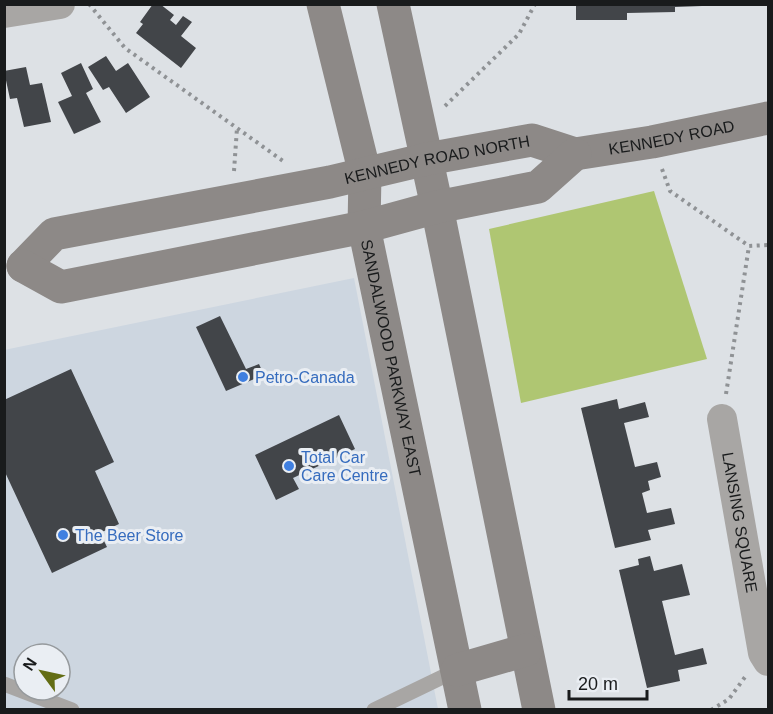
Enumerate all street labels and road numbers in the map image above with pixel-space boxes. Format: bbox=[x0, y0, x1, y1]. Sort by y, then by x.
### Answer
street label: KENNEDY ROAD bbox=[607, 117, 736, 157]
street label: KENNEDY ROAD NORTH bbox=[343, 132, 531, 187]
street label: SANDALWOOD PARKWAY EAST bbox=[358, 238, 425, 478]
street label: LANSING SQUARE bbox=[719, 451, 761, 594]

